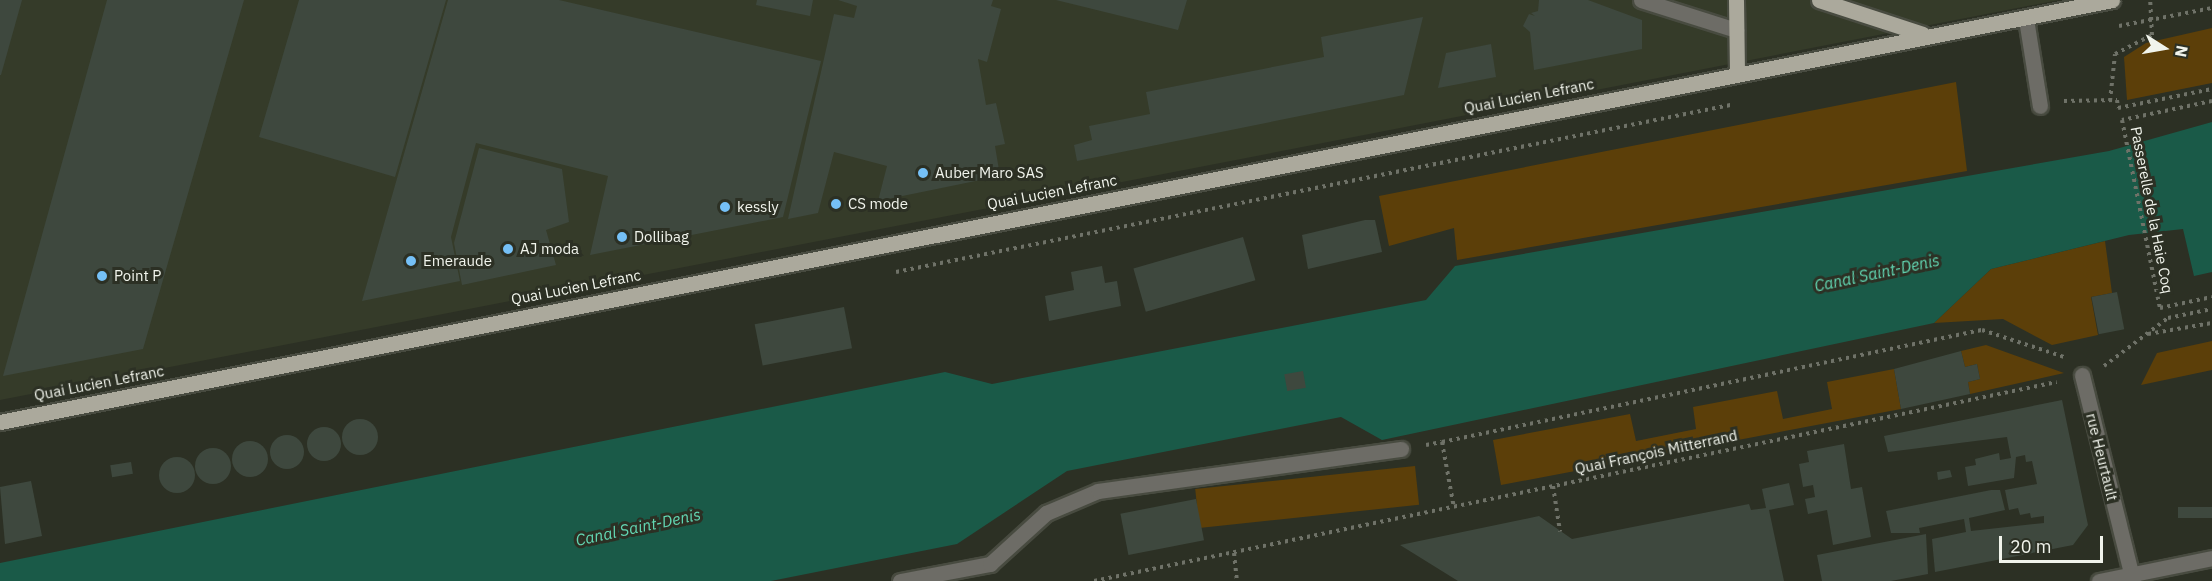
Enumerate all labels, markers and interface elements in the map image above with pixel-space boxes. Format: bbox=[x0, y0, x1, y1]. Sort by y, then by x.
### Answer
north arrow bbox=[2134, 18, 2194, 78]
text: N bbox=[2171, 44, 2193, 59]
street label: Quai Lucien Lefranc bbox=[1463, 75, 1595, 117]
street label: Passerelle de la Haie Coq bbox=[2127, 125, 2177, 295]
place label: Auber Maro SAS bbox=[935, 164, 1044, 182]
marker: Auber Maro SAS bbox=[916, 166, 930, 180]
street label: Quai Lucien Lefranc bbox=[986, 171, 1118, 213]
place label: CS mode bbox=[848, 195, 908, 213]
marker: CS mode bbox=[829, 197, 843, 211]
place label: kessly bbox=[737, 198, 779, 216]
marker: kessly bbox=[718, 200, 732, 214]
place label: Dollibag bbox=[634, 228, 689, 246]
marker: Dollibag bbox=[615, 230, 629, 244]
place label: AJ moda bbox=[520, 240, 579, 258]
marker: AJ moda bbox=[501, 242, 515, 256]
water label: Canal Saint-Denis bbox=[1813, 250, 1941, 296]
place label: Emeraude bbox=[423, 252, 492, 270]
marker: Emeraude bbox=[404, 254, 418, 268]
street label: Quai Lucien Lefranc bbox=[510, 266, 642, 308]
place label: Point P bbox=[114, 267, 161, 285]
marker: Point P bbox=[95, 269, 109, 283]
street label: Quai Lucien Lefranc bbox=[33, 362, 165, 404]
street label: rue Heurtault bbox=[2082, 411, 2122, 503]
street label: Quai François Mitterrand bbox=[1573, 426, 1739, 478]
water label: Canal Saint-Denis bbox=[574, 504, 702, 550]
scale bar bbox=[2002, 524, 2106, 562]
text: 20 m bbox=[2010, 535, 2052, 558]

